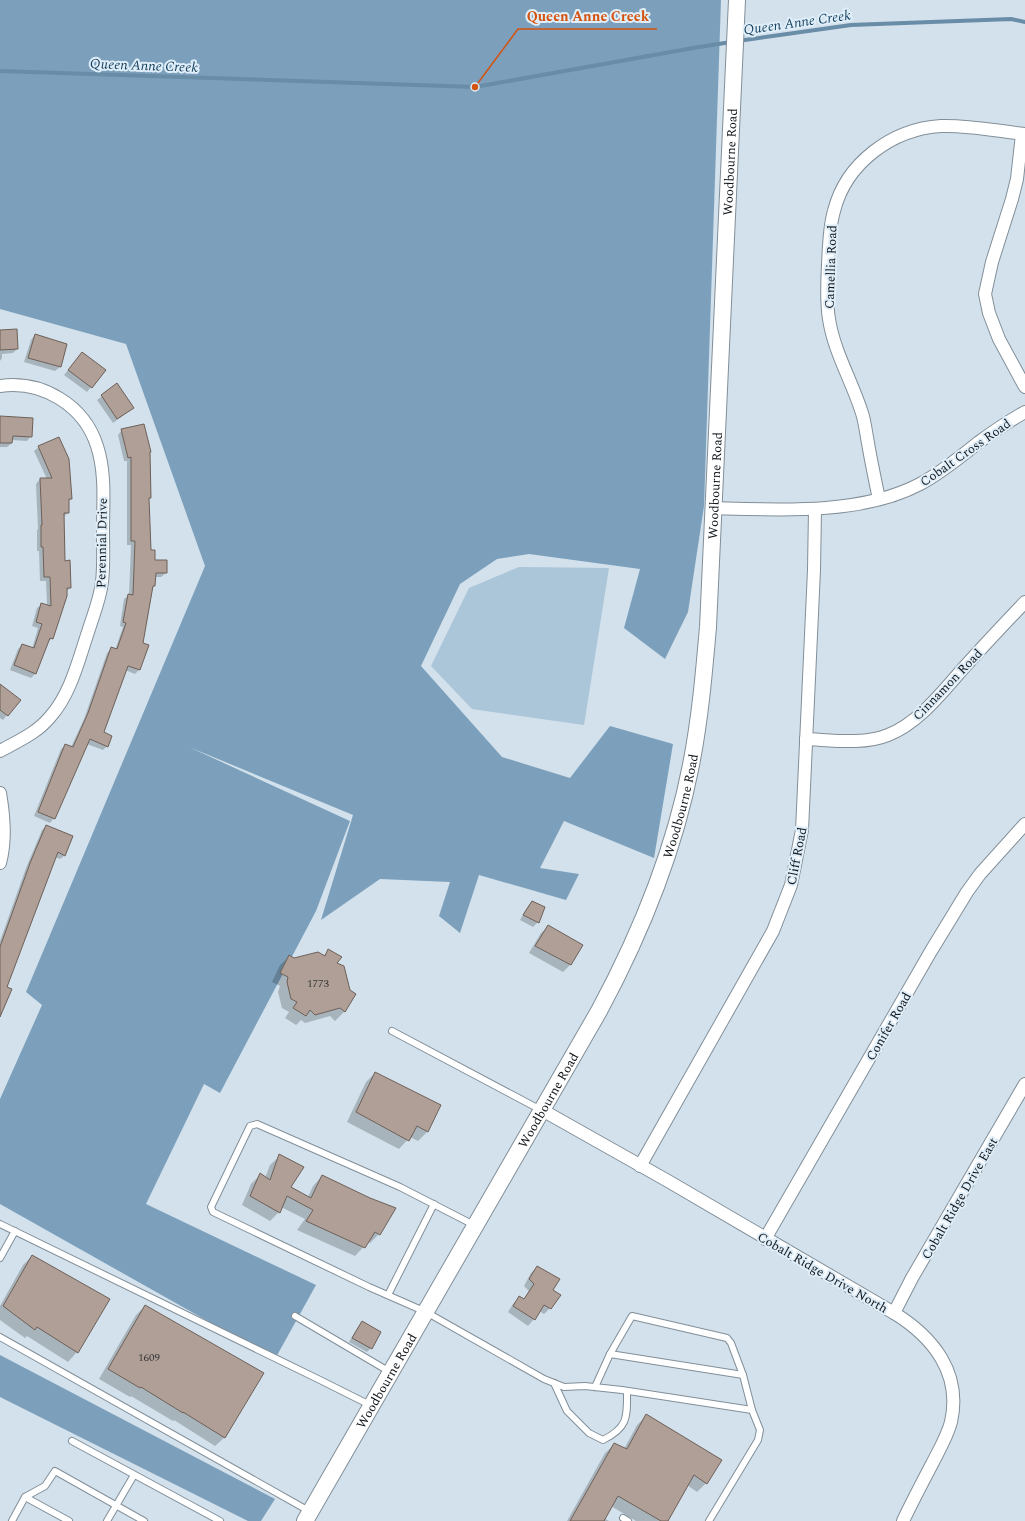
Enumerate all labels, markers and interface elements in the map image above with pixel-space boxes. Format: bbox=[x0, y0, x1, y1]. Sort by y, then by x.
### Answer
callout: Queen Anne Creek bbox=[518, 3, 657, 29]
water label: Queen Anne Creek bbox=[742, 5, 852, 40]
text: Queen Anne Creek bbox=[527, 6, 650, 27]
water label: Queen Anne Creek bbox=[90, 53, 199, 78]
street label: Woodbourne Road bbox=[718, 108, 743, 216]
street label: Camellia Road bbox=[820, 225, 842, 309]
street label: Cobalt Cross Road bbox=[916, 414, 1015, 492]
street label: Woodbourne Road bbox=[703, 432, 728, 540]
street label: Perennial Drive bbox=[91, 498, 113, 588]
street label: Cinnamon Road bbox=[908, 644, 987, 725]
street label: Woodbourne Road bbox=[658, 752, 704, 861]
street label: Cliff Road bbox=[782, 825, 812, 887]
house number: 1773 bbox=[307, 975, 329, 992]
street label: Conifer Road bbox=[861, 988, 917, 1065]
street label: Woodbourne Road bbox=[513, 1049, 584, 1152]
street label: Cobalt Ridge Drive East bbox=[917, 1133, 1003, 1263]
street label: Cobalt Ridge Drive North bbox=[753, 1227, 892, 1319]
street label: Woodbourne Road bbox=[351, 1330, 422, 1433]
house number: 1609 bbox=[138, 1349, 160, 1366]

